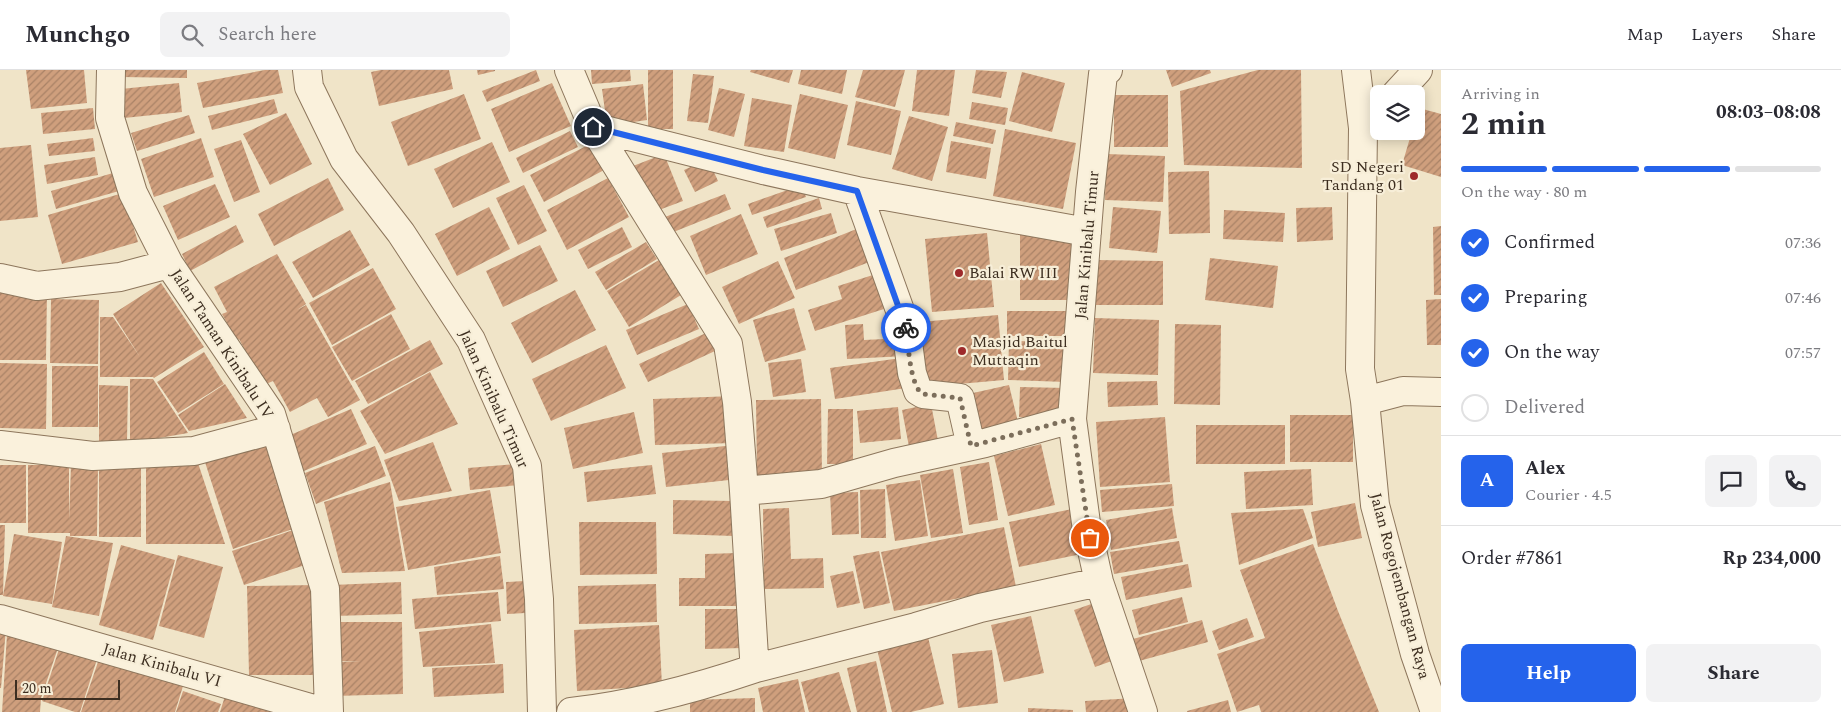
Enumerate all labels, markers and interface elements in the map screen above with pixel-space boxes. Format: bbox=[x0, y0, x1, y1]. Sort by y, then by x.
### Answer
search box bbox=[160, 12, 510, 57]
text: Munchgo bbox=[25, 17, 130, 53]
text: Search here bbox=[218, 20, 317, 49]
icon: search bbox=[178, 21, 206, 49]
text: Map bbox=[1627, 21, 1663, 48]
text: Layers bbox=[1691, 21, 1743, 48]
text: Share bbox=[1771, 21, 1816, 48]
text: Arriving in bbox=[1461, 82, 1540, 106]
map controls bbox=[1370, 85, 1425, 140]
button: layers bbox=[1370, 85, 1425, 140]
text: 08:03–08:08 bbox=[1716, 98, 1821, 127]
text: 2 min bbox=[1461, 100, 1546, 149]
pin bbox=[572, 106, 614, 148]
icon: home bbox=[579, 113, 607, 141]
place label: SD Negeri Tandang 01 bbox=[1322, 155, 1404, 197]
street label: Jalan Kinibalu Timur bbox=[1069, 170, 1105, 320]
marker: SD Negeri Tandang 01 bbox=[1408, 170, 1420, 182]
text: On the way · 80 m bbox=[1461, 180, 1587, 204]
text: Confirmed bbox=[1504, 228, 1595, 257]
icon: check bbox=[1461, 229, 1489, 257]
text: 07:36 bbox=[1785, 231, 1821, 255]
place label: Balai RW III bbox=[969, 261, 1058, 285]
street label: Jalan Taman Kinibalu IV bbox=[164, 264, 280, 424]
marker: Balai RW III bbox=[953, 267, 965, 279]
text: Preparing bbox=[1504, 283, 1588, 312]
icon: check bbox=[1461, 284, 1489, 312]
text: 07:46 bbox=[1785, 286, 1821, 310]
courier bbox=[881, 303, 931, 353]
icon: bike bbox=[892, 314, 920, 342]
street label: Jalan Kinibalu Timur bbox=[453, 326, 535, 472]
place label: Masjid Baitul Muttaqin bbox=[972, 330, 1068, 372]
text: On the way bbox=[1504, 338, 1600, 367]
icon: check bbox=[1461, 339, 1489, 367]
text: 07:57 bbox=[1785, 341, 1821, 365]
marker: Masjid Baitul Muttaqin bbox=[956, 345, 968, 357]
text: Delivered bbox=[1504, 393, 1585, 422]
text: Alex bbox=[1525, 454, 1566, 483]
button: chat bbox=[1705, 455, 1757, 507]
button: phone bbox=[1769, 455, 1821, 507]
text: A bbox=[1480, 466, 1494, 495]
text: Courier · 4.5 bbox=[1525, 483, 1612, 507]
street label: Jalan Rogojembangan Raya bbox=[1364, 490, 1436, 682]
pin bbox=[1069, 517, 1111, 559]
icon: bag bbox=[1076, 524, 1104, 552]
text: Order #7861 bbox=[1461, 544, 1564, 573]
text: Rp 234,000 bbox=[1722, 544, 1821, 573]
street label: Jalan Kinibalu VI bbox=[100, 637, 224, 693]
button: Help bbox=[1461, 644, 1636, 702]
button: Share bbox=[1646, 644, 1821, 702]
scale bar bbox=[15, 677, 120, 700]
text: 20 m bbox=[22, 678, 52, 699]

